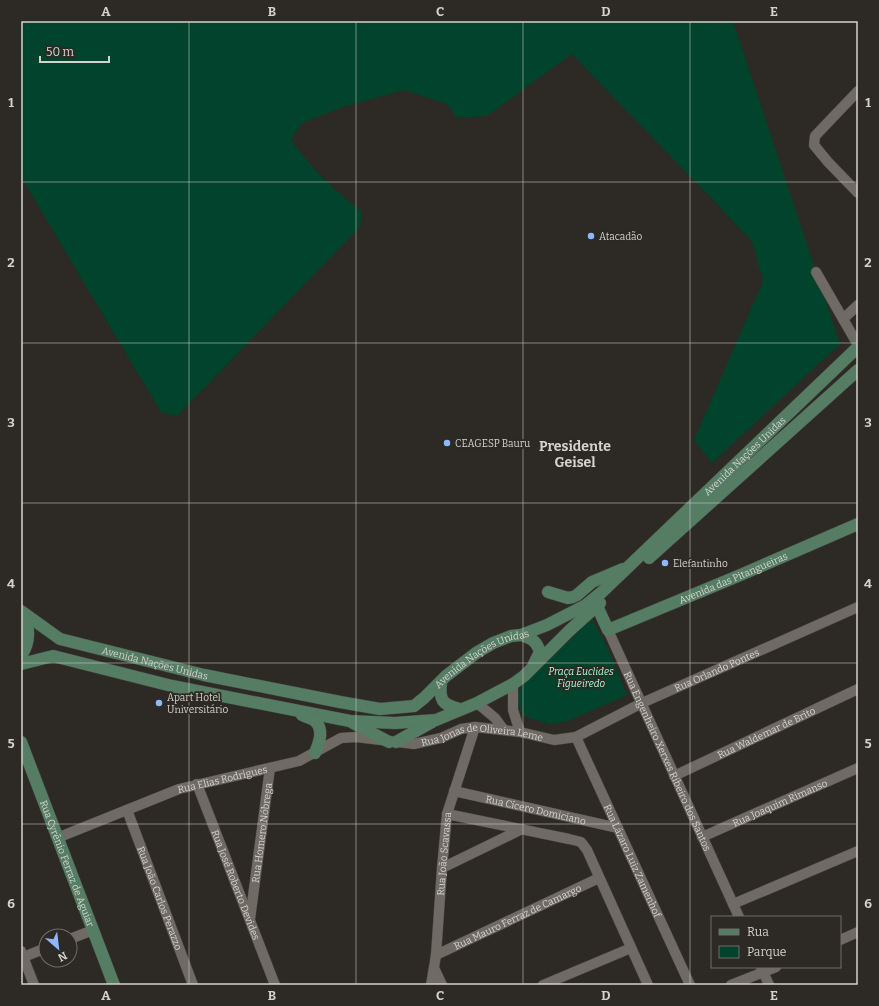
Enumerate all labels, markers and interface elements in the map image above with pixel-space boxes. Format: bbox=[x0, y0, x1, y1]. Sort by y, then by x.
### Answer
text: A bbox=[101, 4, 111, 19]
text: B bbox=[268, 4, 276, 19]
text: C bbox=[436, 4, 444, 19]
text: D bbox=[601, 4, 611, 19]
text: E bbox=[770, 4, 778, 19]
scale bar bbox=[40, 38, 109, 64]
text: 50 m bbox=[46, 45, 75, 59]
text: 1 bbox=[8, 95, 14, 110]
text: 1 bbox=[865, 95, 871, 110]
marker: Atacadão bbox=[586, 231, 596, 241]
place label: Atacadão bbox=[599, 231, 642, 243]
text: 2 bbox=[7, 255, 15, 270]
text: 2 bbox=[864, 255, 872, 270]
street label: Avenida Nações Unidas bbox=[702, 414, 789, 498]
text: 3 bbox=[7, 415, 15, 430]
text: 3 bbox=[864, 415, 872, 430]
marker: CEAGESP Bauru bbox=[442, 438, 452, 448]
place label: CEAGESP Bauru bbox=[455, 438, 530, 450]
district label: Presidente Geisel bbox=[539, 438, 611, 471]
street label: Avenida das Pitangueiras bbox=[677, 550, 790, 607]
marker: Elefantinho bbox=[660, 558, 670, 568]
place label: Elefantinho bbox=[673, 558, 728, 570]
text: 4 bbox=[7, 576, 15, 591]
text: 4 bbox=[864, 576, 872, 591]
street label: Avenida Nações Unidas bbox=[432, 627, 531, 691]
street label: Avenida Nações Unidas bbox=[101, 645, 209, 683]
street label: Rua Orlando Pontes bbox=[673, 647, 761, 695]
park label: Praça Euclides Figueiredo bbox=[548, 666, 614, 690]
street label: Rua Engenheiro Xerxes Ribeiro dos Santos bbox=[621, 670, 713, 853]
place label: Apart Hotel Universitário bbox=[167, 692, 228, 716]
marker: Apart Hotel Universitário bbox=[154, 698, 164, 708]
street label: Rua Waldemar de Brito bbox=[716, 705, 818, 762]
street label: Rua Jonas de Oliveira Leme bbox=[420, 722, 544, 749]
text: 5 bbox=[7, 736, 15, 751]
text: 5 bbox=[864, 736, 872, 751]
street label: Rua Elias Rodrigues bbox=[177, 764, 269, 796]
street label: Rua Joaquim Rimanso bbox=[731, 777, 830, 830]
street label: Rua Homero Nóbrega bbox=[250, 782, 275, 884]
street label: Rua Cícero Domiciano bbox=[484, 793, 587, 828]
street label: Rua Cyrênio Ferraz de Aguiar bbox=[37, 799, 96, 929]
street label: Rua Lázaro Luiz Zamenhof bbox=[601, 803, 664, 921]
street label: Rua João Scavassa bbox=[435, 811, 454, 896]
street label: Rua José Roberto Devides bbox=[208, 828, 262, 942]
street label: Rua João Carlos Perazzo bbox=[134, 845, 184, 952]
street label: Rua Mauro Ferraz de Camargo bbox=[452, 882, 584, 953]
text: 6 bbox=[7, 896, 15, 911]
text: 6 bbox=[864, 896, 872, 911]
legend bbox=[711, 916, 841, 968]
text: Rua bbox=[747, 925, 769, 939]
north arrow bbox=[38, 928, 78, 968]
text: Parque bbox=[747, 945, 786, 959]
text: N bbox=[55, 949, 69, 964]
text: A bbox=[101, 988, 111, 1003]
text: B bbox=[268, 988, 276, 1003]
text: C bbox=[436, 988, 444, 1003]
text: D bbox=[601, 988, 611, 1003]
text: E bbox=[770, 988, 778, 1003]

